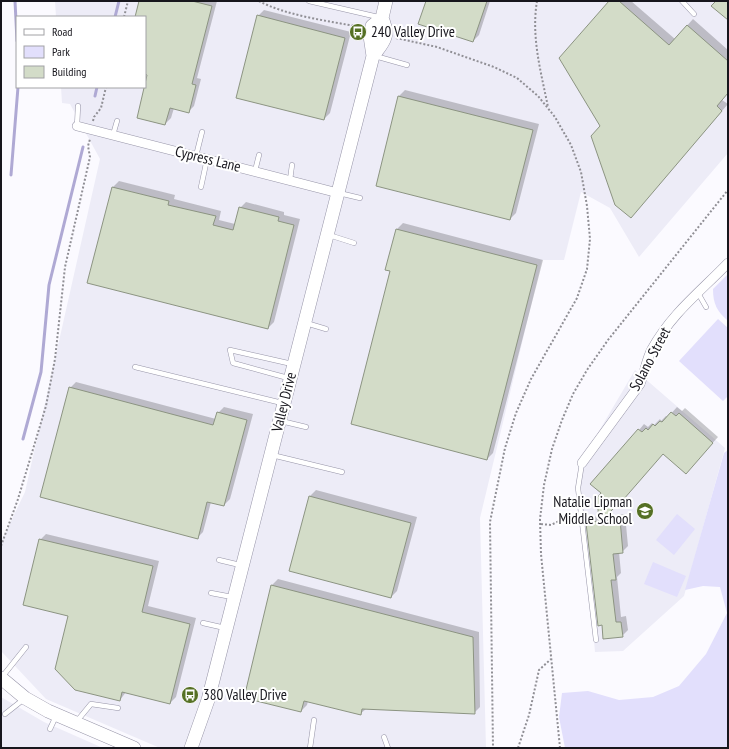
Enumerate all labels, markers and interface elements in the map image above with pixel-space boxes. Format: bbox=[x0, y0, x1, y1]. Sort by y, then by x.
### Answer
legend bbox=[16, 16, 146, 88]
bus stop icon: 240 Valley Drive bbox=[348, 22, 368, 42]
place label: 240 Valley Drive bbox=[371, 22, 455, 41]
text: Road bbox=[52, 24, 72, 39]
text: Park bbox=[52, 44, 70, 59]
text: Building bbox=[52, 64, 87, 79]
street label: Cypress Lane bbox=[173, 141, 243, 176]
street label: Solano Street bbox=[625, 324, 674, 394]
street label: Valley Drive bbox=[267, 370, 300, 435]
place label: Natalie Lipman Middle School bbox=[553, 492, 632, 528]
school or university icon: Natalie Lipman Middle School bbox=[635, 501, 655, 521]
bus stop icon: 380 Valley Drive bbox=[180, 685, 200, 705]
place label: 380 Valley Drive bbox=[203, 685, 287, 704]

